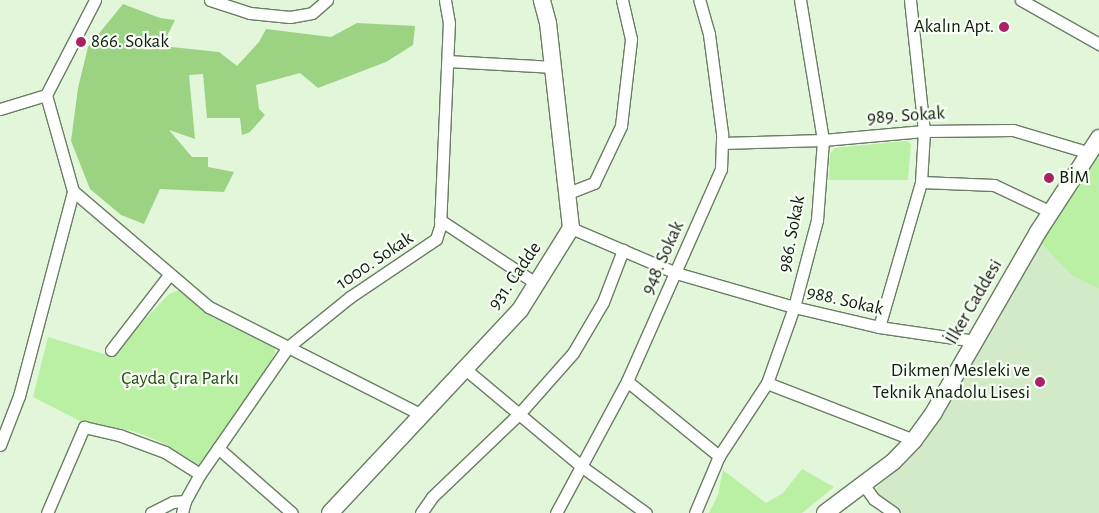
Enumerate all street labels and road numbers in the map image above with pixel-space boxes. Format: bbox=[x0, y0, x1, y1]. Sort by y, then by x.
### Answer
street label: 989. Sokak bbox=[866, 102, 946, 130]
street label: 986. Sokak bbox=[773, 194, 811, 274]
street label: 948. Sokak bbox=[637, 218, 689, 298]
street label: 1000. Sokak bbox=[332, 227, 418, 295]
street label: 931. Cadde bbox=[483, 238, 547, 314]
street label: İlker Caddesi bbox=[940, 255, 1008, 349]
street label: 988. Sokak bbox=[804, 281, 886, 321]

